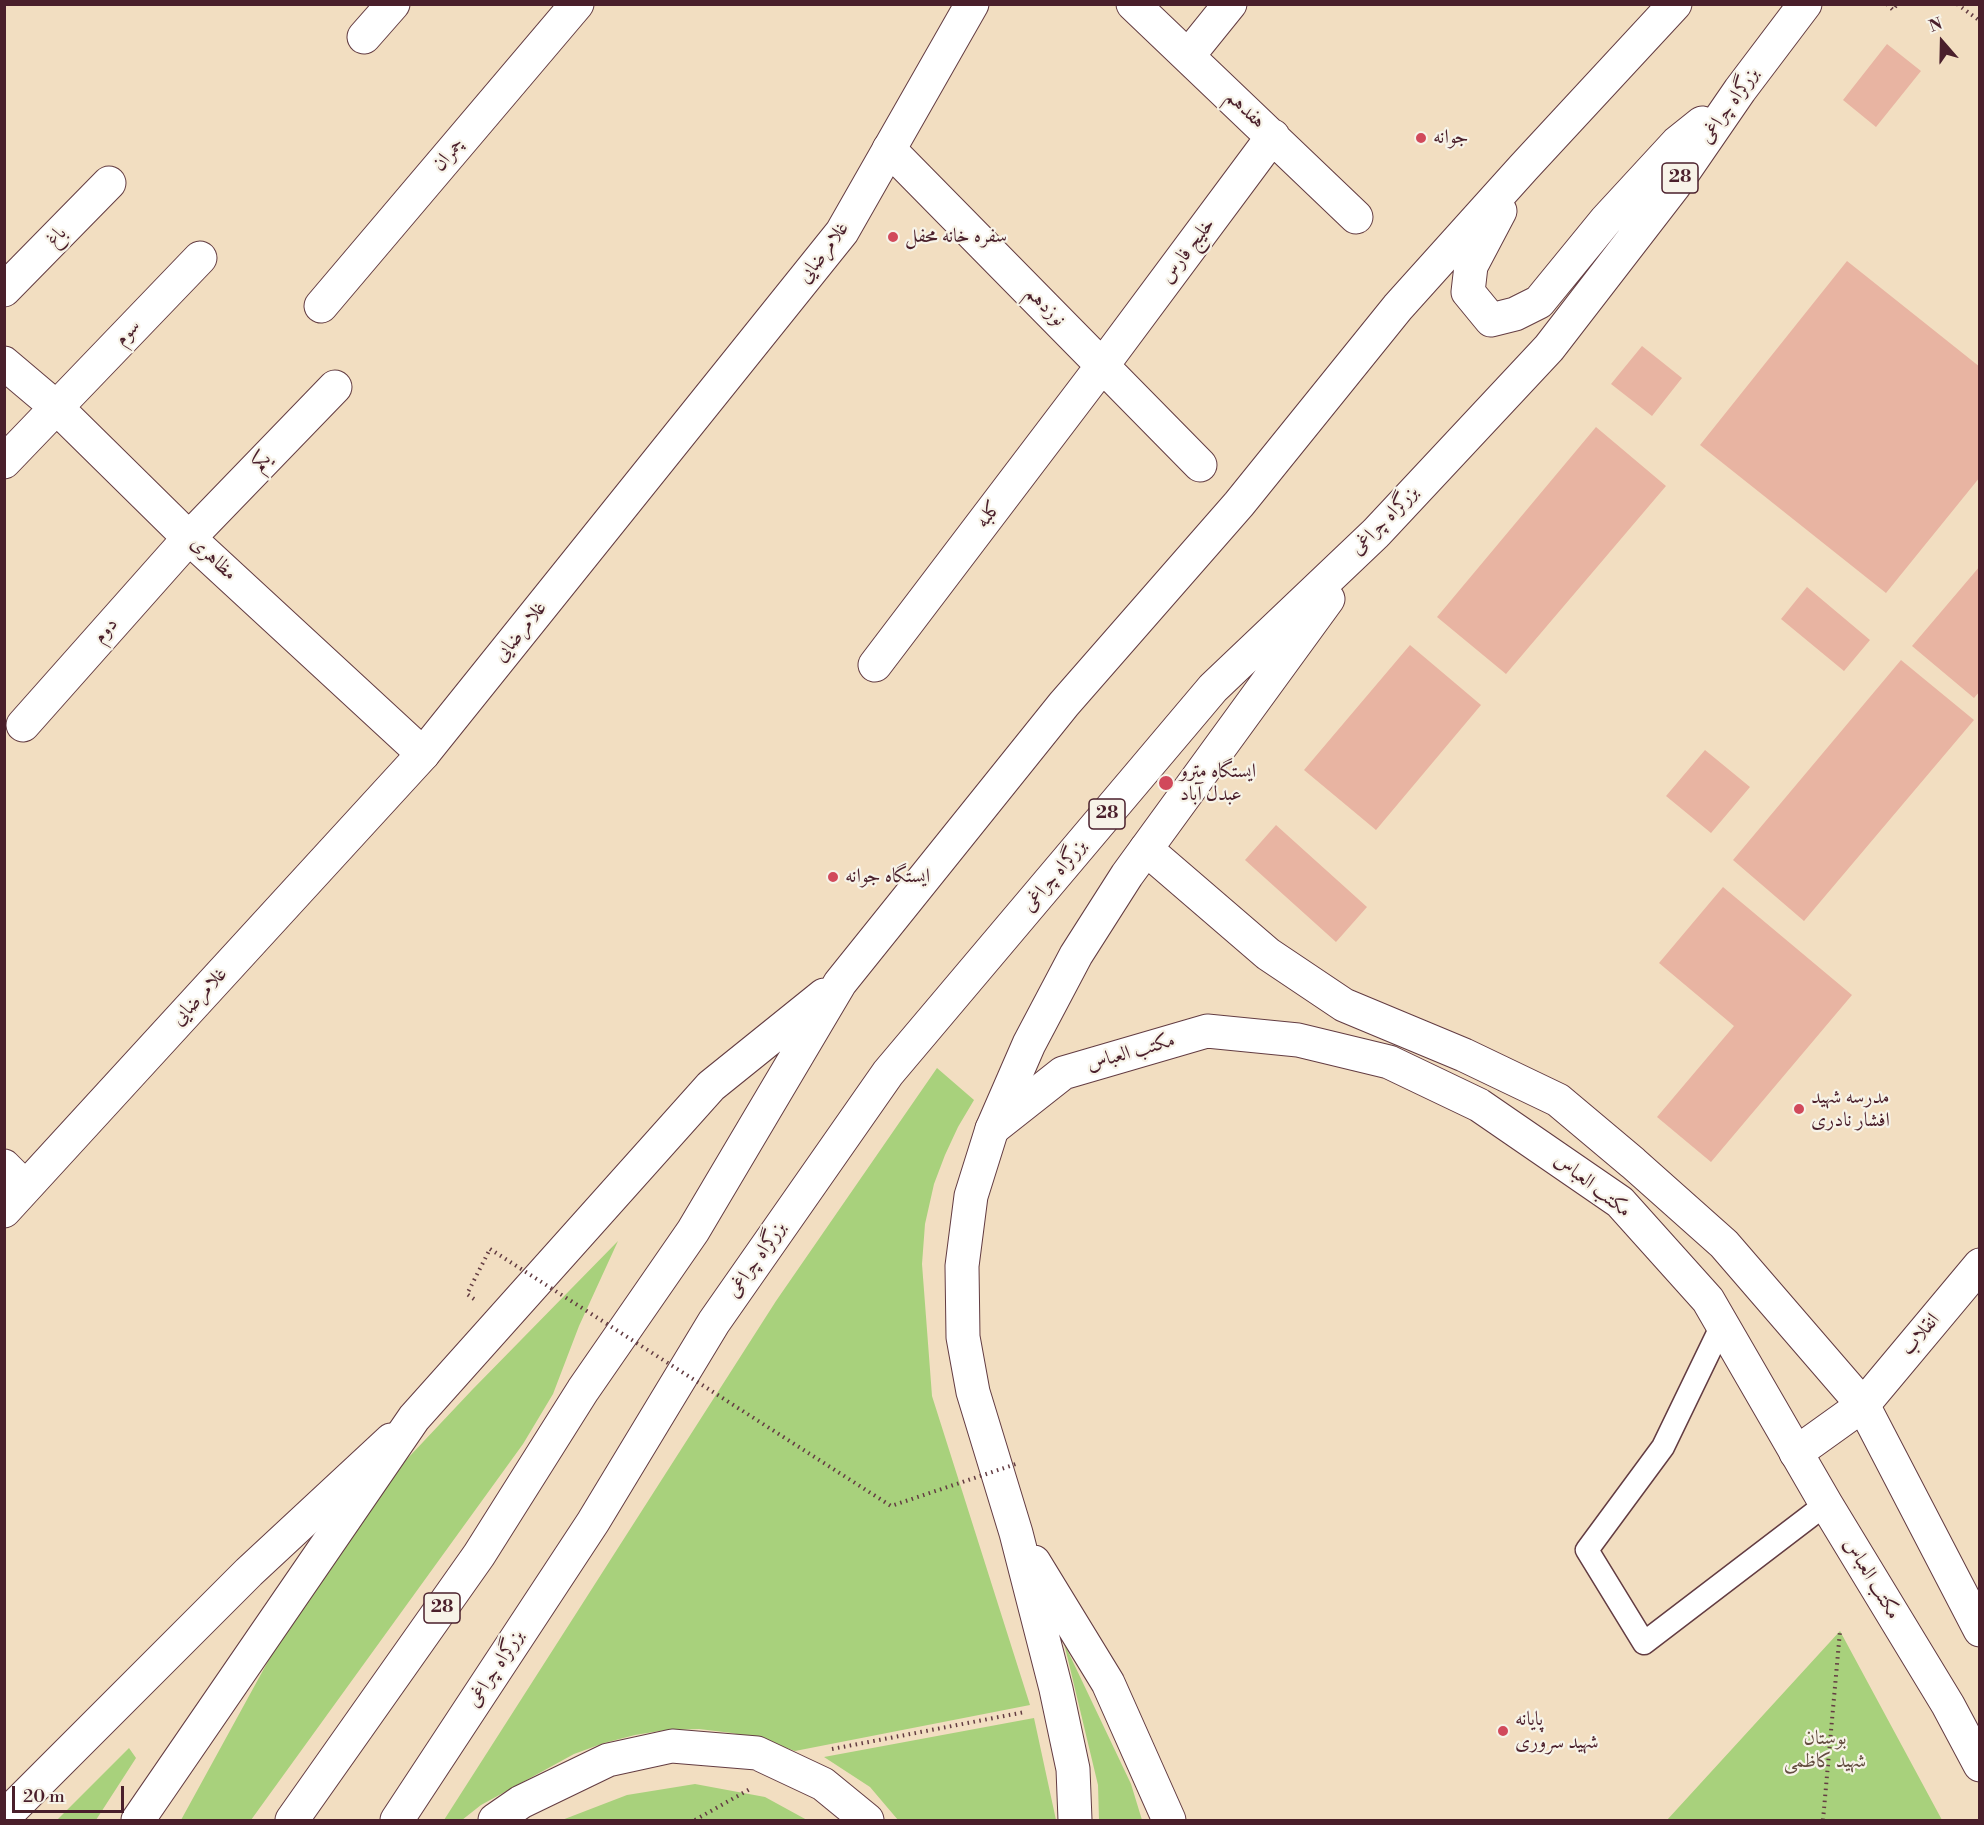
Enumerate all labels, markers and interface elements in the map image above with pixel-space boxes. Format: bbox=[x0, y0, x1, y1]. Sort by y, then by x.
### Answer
north arrow bbox=[1912, 12, 1972, 72]
text: N bbox=[1926, 14, 1945, 37]
street label: بزرگراه چراغی bbox=[1695, 63, 1765, 149]
street label: هفدهم bbox=[1220, 86, 1270, 134]
place label: جوانه bbox=[1433, 126, 1469, 150]
marker: جوانه bbox=[1414, 131, 1428, 145]
street label: چمران bbox=[428, 133, 470, 177]
road number: 28 bbox=[1662, 163, 1698, 193]
street label: خلیج فارس bbox=[1156, 213, 1220, 289]
street label: غلامرضایی bbox=[793, 217, 855, 289]
street label: باغ bbox=[42, 222, 72, 252]
place label: سفره خانه محفل bbox=[905, 225, 1007, 249]
marker: سفره خانه محفل bbox=[886, 230, 900, 244]
street label: نوزدهم bbox=[1020, 282, 1070, 332]
street label: سوم bbox=[110, 315, 146, 351]
street label: یکم bbox=[247, 447, 277, 477]
street label: بزرگراه چراغی bbox=[1346, 481, 1424, 561]
street label: کلبه bbox=[971, 497, 1007, 533]
street label: مظاهری bbox=[185, 532, 241, 586]
street label: غلامرضایی bbox=[489, 597, 553, 667]
street label: دوم bbox=[88, 613, 124, 649]
place label: ایستگاه مترو عبدل آباد bbox=[1180, 760, 1256, 807]
marker: ایستگاه مترو عبدل آباد bbox=[1157, 774, 1175, 792]
road number: 28 bbox=[1089, 799, 1125, 829]
street label: بزرگراه چراغی bbox=[1018, 835, 1092, 917]
place label: ایستگاه جوانه bbox=[845, 865, 930, 889]
marker: ایستگاه جوانه bbox=[826, 870, 840, 884]
street label: غلامرضایی bbox=[167, 963, 233, 1031]
street label: مکتب العباس bbox=[1084, 1029, 1178, 1077]
place label: مدرسه شهید افشار نادری bbox=[1811, 1086, 1890, 1133]
marker: مدرسه شهید افشار نادری bbox=[1792, 1102, 1806, 1116]
street label: مکتب العباس bbox=[1549, 1149, 1635, 1223]
street label: بزرگراه چراغی bbox=[722, 1217, 792, 1303]
street label: انقلاب bbox=[1896, 1309, 1946, 1361]
street label: مکتب العباس bbox=[1837, 1534, 1905, 1624]
road number: 28 bbox=[424, 1593, 460, 1623]
street label: بزرگراه چراغی bbox=[462, 1626, 530, 1712]
place label: پایانه شهید سروری bbox=[1515, 1708, 1599, 1755]
marker: پایانه شهید سروری bbox=[1496, 1724, 1510, 1738]
park label: بوستان شهید کاظمی bbox=[1784, 1727, 1866, 1774]
scale bar bbox=[15, 1774, 128, 1812]
text: 20 m bbox=[23, 1785, 65, 1808]

